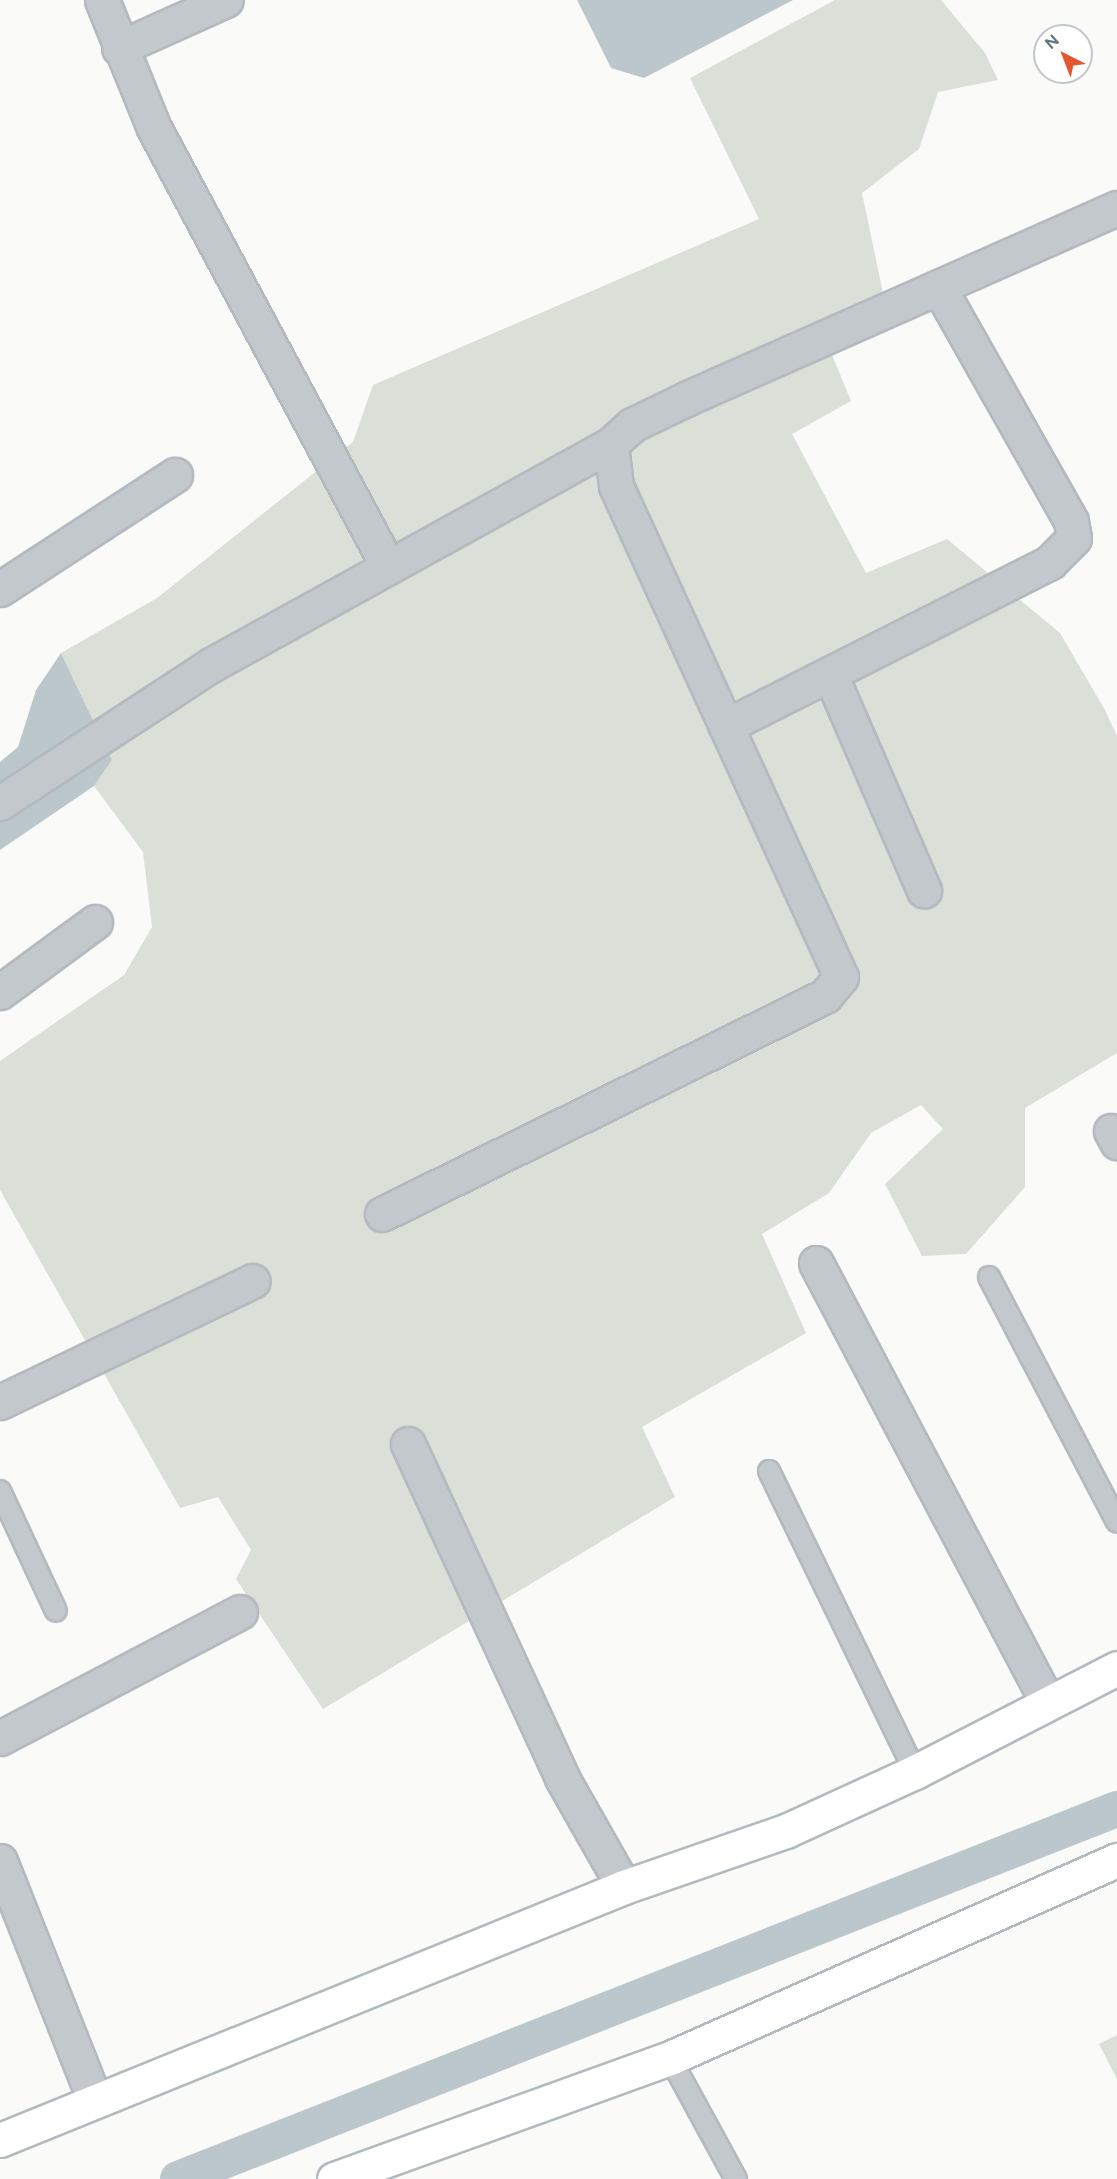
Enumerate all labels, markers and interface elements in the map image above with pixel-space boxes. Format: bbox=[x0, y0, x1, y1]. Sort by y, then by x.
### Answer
north arrow bbox=[1033, 24, 1093, 84]
text: N bbox=[1041, 31, 1063, 53]

